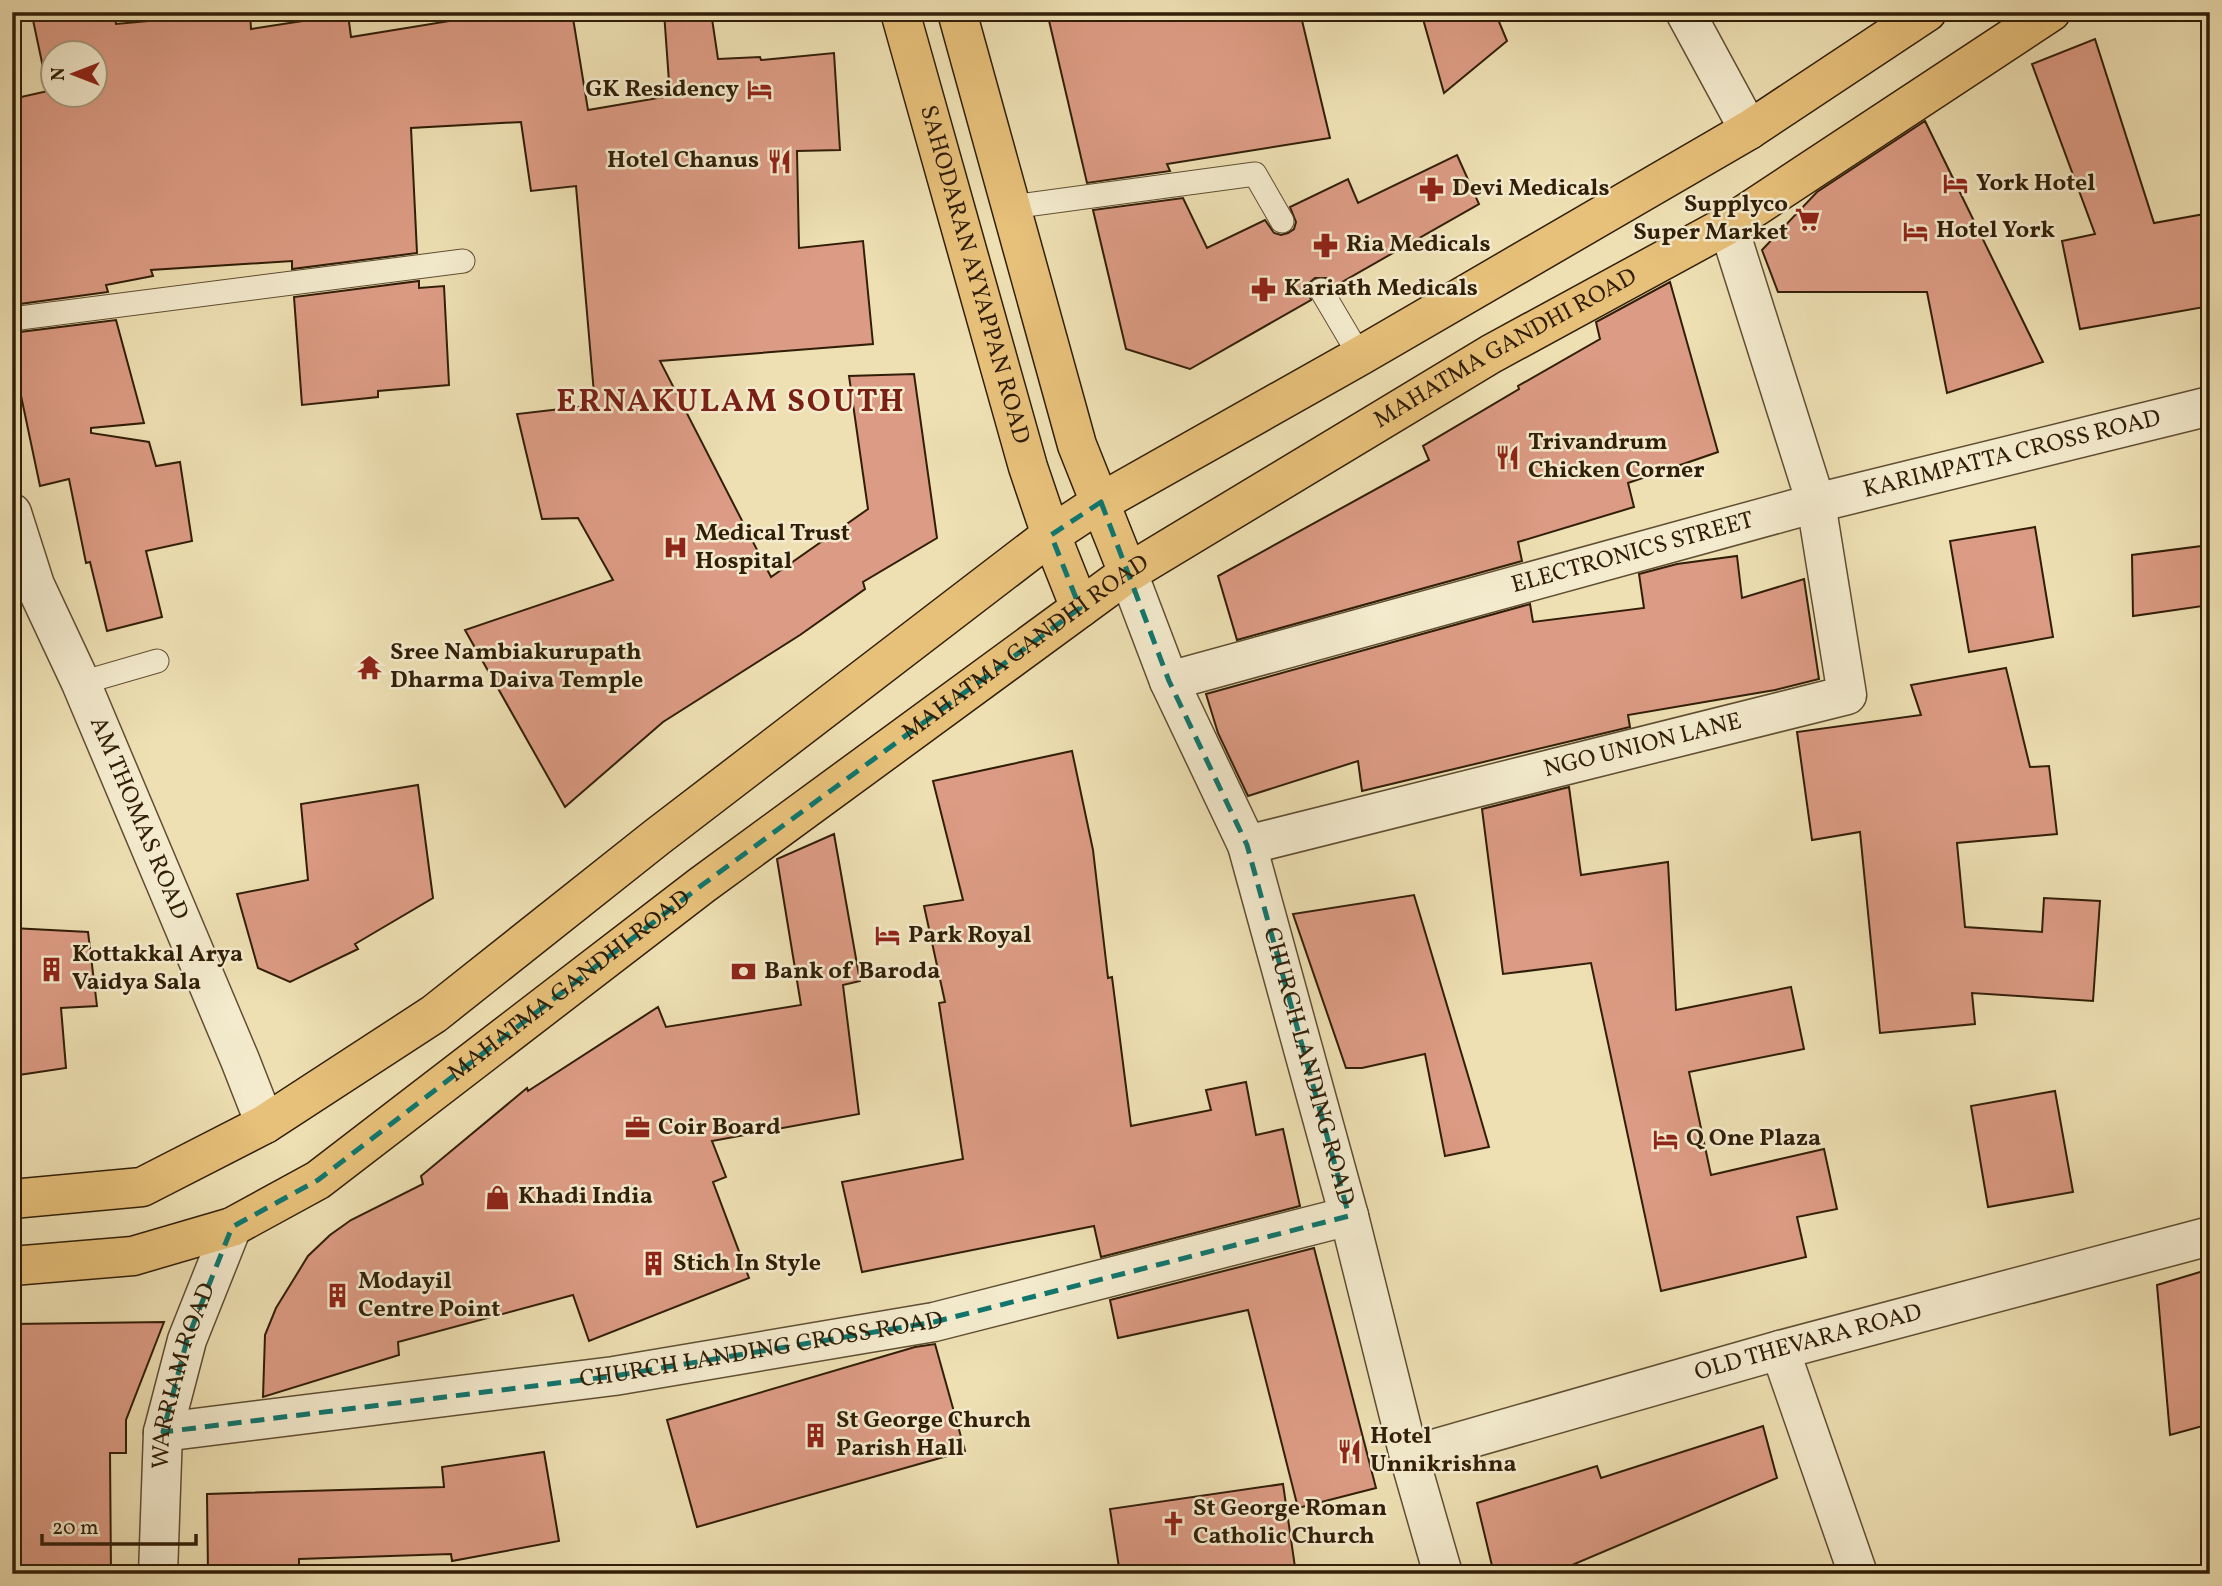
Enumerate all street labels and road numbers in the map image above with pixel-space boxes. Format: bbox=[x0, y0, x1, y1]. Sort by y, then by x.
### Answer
street label: SAHODARAN AYYAPPAN ROAD bbox=[910, 102, 1038, 448]
street label: MAHATMA GANDHI ROAD bbox=[1368, 261, 1643, 438]
street label: KARIMPATTA CROSS ROAD bbox=[1860, 402, 2164, 508]
street label: ELECTRONICS STREET bbox=[1508, 504, 1758, 603]
street label: MAHATMA GANDHI ROAD bbox=[895, 547, 1156, 750]
street label: NGO UNION LANE bbox=[1540, 705, 1745, 787]
street label: AM THOMAS ROAD bbox=[80, 712, 196, 925]
street label: MAHATMA GANDHI ROAD bbox=[441, 882, 698, 1091]
street label: CHURCH LANDING ROAD bbox=[1253, 924, 1362, 1210]
street label: WARRIAM ROAD bbox=[145, 1278, 225, 1470]
street label: OLD THEVARA ROAD bbox=[1691, 1296, 1926, 1391]
street label: CHURCH LANDING CROSS ROAD bbox=[578, 1303, 947, 1397]

